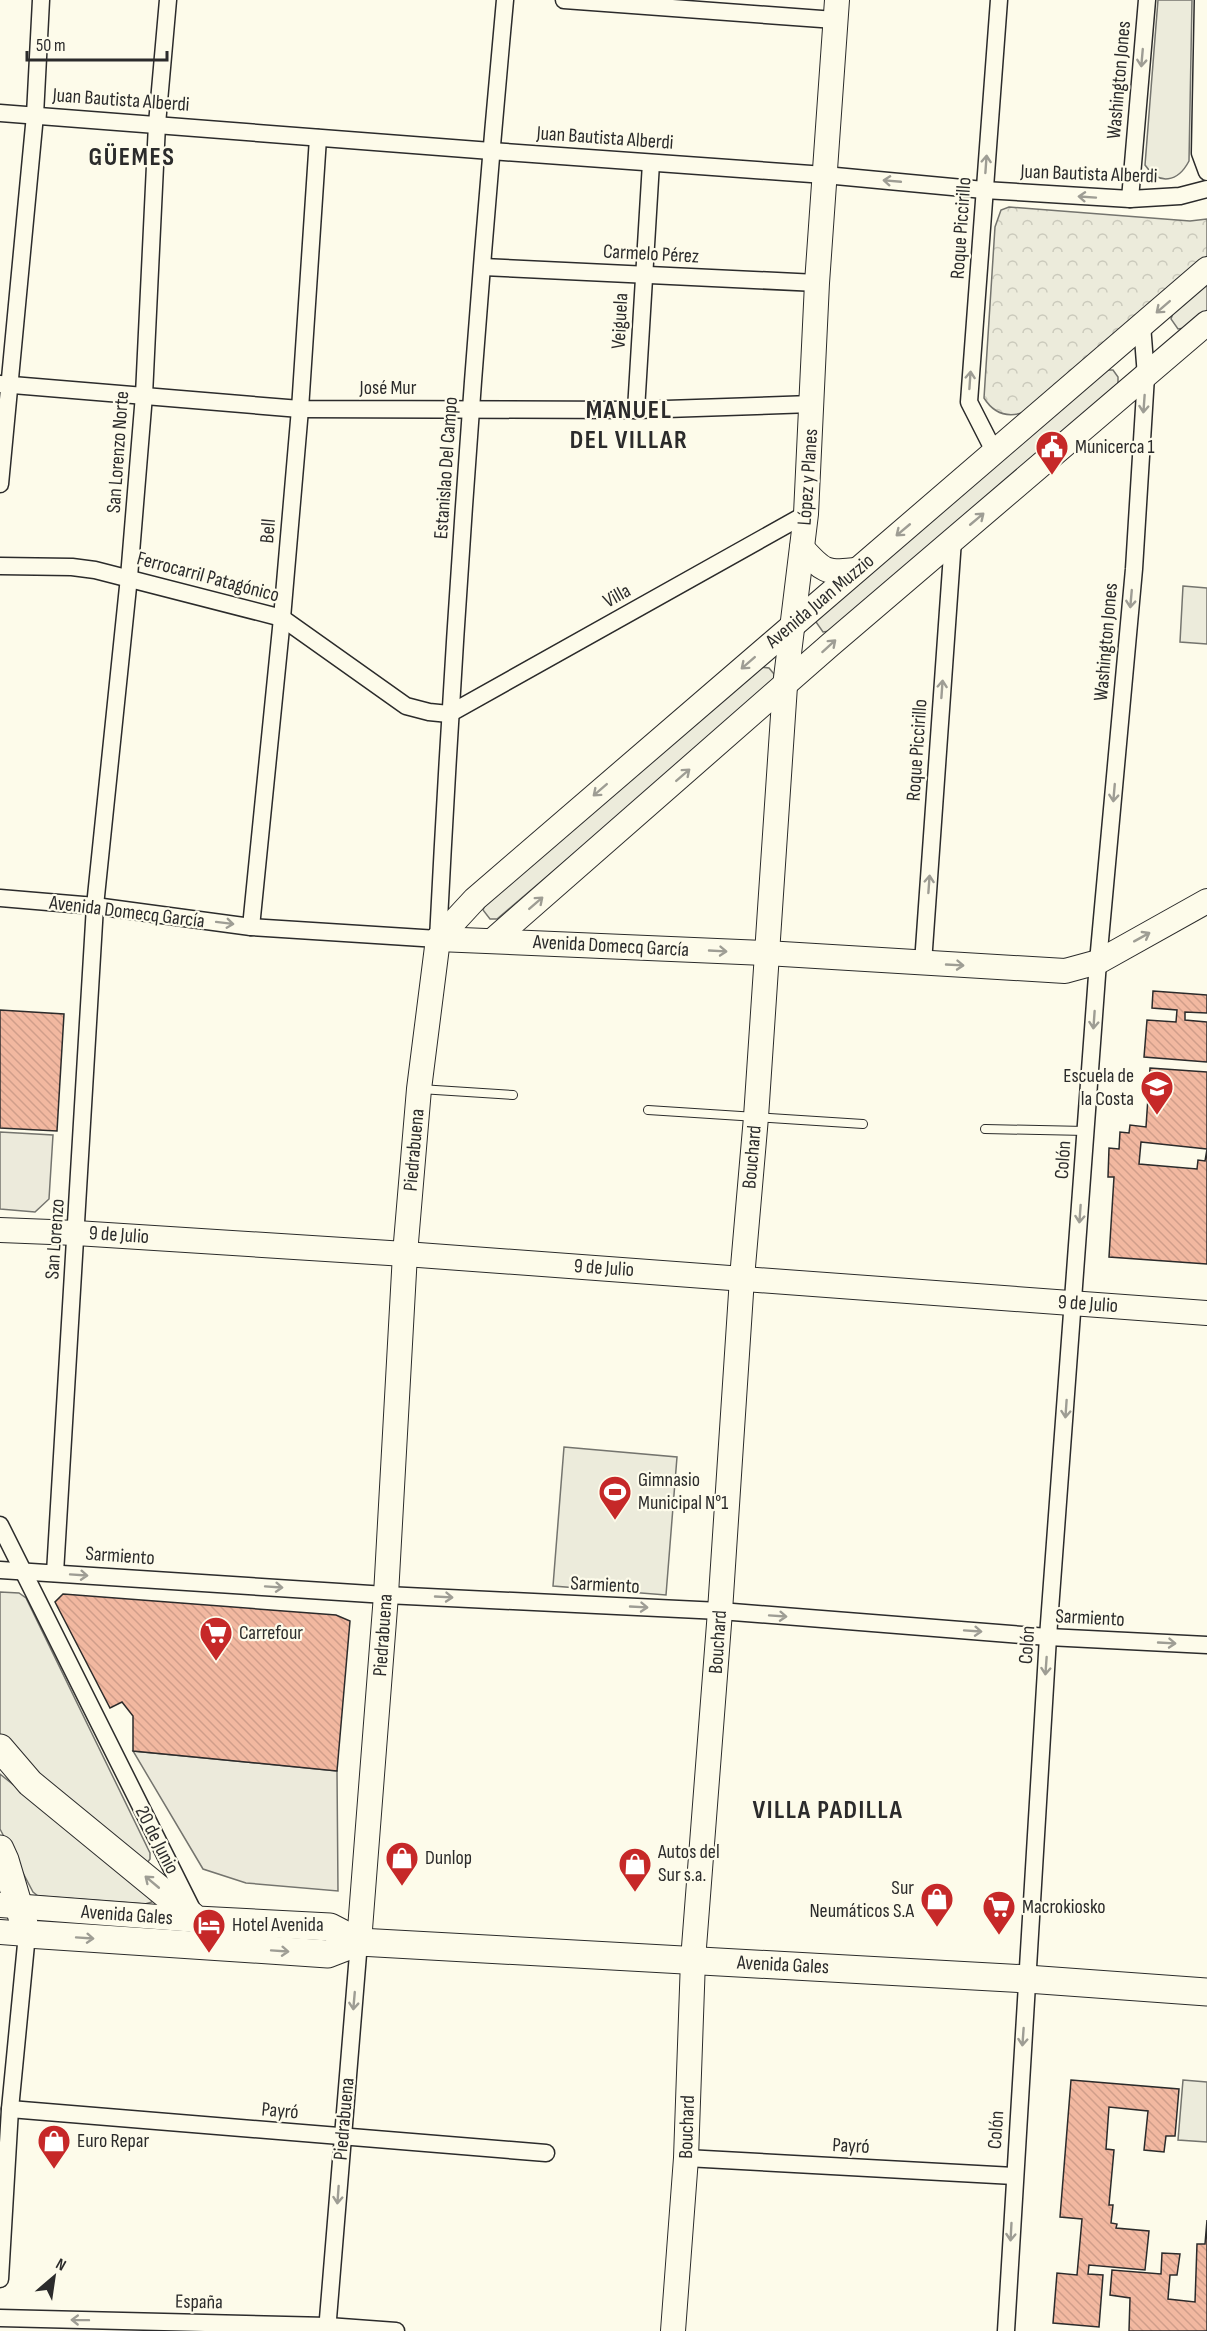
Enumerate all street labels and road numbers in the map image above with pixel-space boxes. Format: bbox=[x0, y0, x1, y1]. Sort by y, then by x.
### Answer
street label: Washington Jones bbox=[1102, 20, 1136, 140]
street label: Juan Bautista Alberdi bbox=[51, 83, 190, 117]
street label: Juan Bautista Alberdi bbox=[535, 121, 674, 155]
street label: Juan Bautista Alberdi bbox=[1019, 160, 1158, 188]
street label: Roque Piccirillo bbox=[945, 176, 977, 280]
street label: Carmelo Pérez bbox=[602, 240, 700, 268]
street label: Veiguela bbox=[607, 292, 633, 350]
street label: José Mur bbox=[359, 376, 417, 400]
street label: San Lorenzo Norte bbox=[102, 390, 134, 514]
street label: Estanislao Del Campo bbox=[429, 396, 463, 540]
street label: López y Planes bbox=[793, 428, 823, 526]
street label: Bell bbox=[255, 518, 281, 544]
street label: Ferrocarril Patagónico bbox=[134, 546, 282, 608]
street label: Avenida Juan Muzzio bbox=[760, 549, 879, 654]
street label: Villa bbox=[599, 579, 635, 613]
street label: Washington Jones bbox=[1089, 582, 1123, 702]
street label: Roque Piccirillo bbox=[901, 698, 933, 802]
street label: Avenida Domecq García bbox=[47, 890, 206, 933]
street label: Avenida Domecq García bbox=[531, 930, 690, 962]
street label: Piedrabuena bbox=[398, 1108, 430, 1192]
street label: Bouchard bbox=[737, 1124, 767, 1190]
street label: Colón bbox=[1050, 1140, 1076, 1180]
street label: San Lorenzo bbox=[40, 1198, 70, 1280]
street label: 9 de Julio bbox=[88, 1221, 150, 1249]
street label: 9 de Julio bbox=[573, 1254, 635, 1282]
street label: 9 de Julio bbox=[1057, 1290, 1119, 1318]
street label: Sarmiento bbox=[84, 1542, 156, 1570]
street label: Sarmiento bbox=[570, 1571, 640, 1599]
street label: Piedrabuena bbox=[368, 1593, 398, 1677]
street label: Sarmiento bbox=[1055, 1604, 1125, 1632]
street label: Bouchard bbox=[704, 1609, 732, 1675]
street label: Colón bbox=[1014, 1625, 1040, 1665]
street label: 20 de Junio bbox=[130, 1802, 184, 1878]
street label: Avenida Gales bbox=[79, 1900, 174, 1930]
street label: Avenida Gales bbox=[735, 1951, 830, 1979]
street label: Piedrabuena bbox=[328, 2077, 360, 2161]
street label: Bouchard bbox=[674, 2095, 700, 2159]
street label: Payró bbox=[260, 2097, 300, 2125]
street label: Colón bbox=[983, 2110, 1009, 2150]
street label: Payró bbox=[832, 2133, 870, 2159]
street label: España bbox=[175, 2290, 223, 2314]

